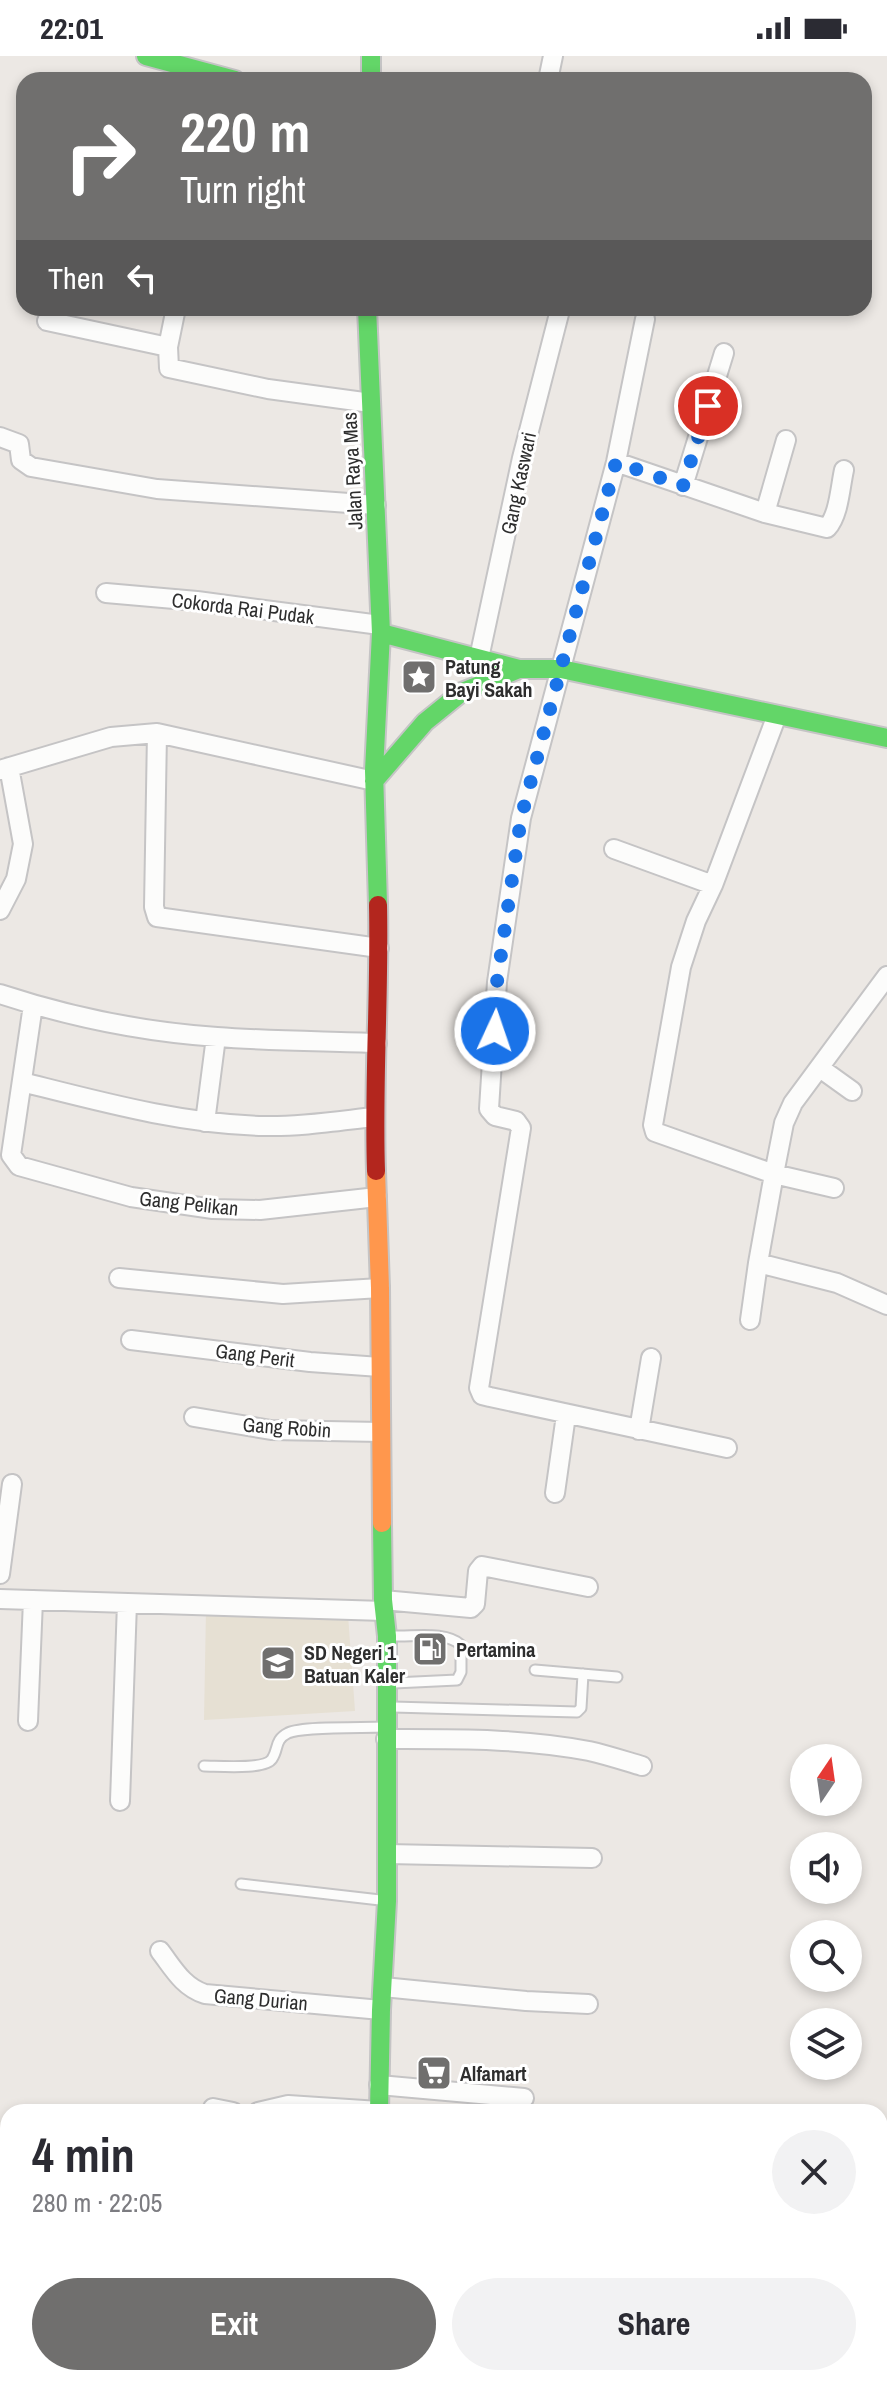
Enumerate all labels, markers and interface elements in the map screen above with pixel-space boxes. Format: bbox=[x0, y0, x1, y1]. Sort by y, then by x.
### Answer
text: 22:01 bbox=[40, 8, 103, 48]
text: 220 m bbox=[180, 94, 310, 169]
icon: right bbox=[48, 104, 152, 208]
text: Turn right bbox=[180, 166, 305, 214]
icon: left bbox=[120, 256, 164, 300]
text: Then bbox=[48, 258, 104, 298]
pin bbox=[674, 372, 742, 440]
icon: arrive bbox=[686, 384, 730, 428]
street label: Jalan Raya Mas bbox=[335, 412, 369, 530]
street label: Gang Kaswari bbox=[494, 429, 542, 537]
street label: Cokorda Rai Pudak bbox=[170, 586, 316, 630]
place label: Patung Bayi Sakah bbox=[445, 653, 533, 703]
place icon: Patung Bayi Sakah bbox=[400, 658, 438, 696]
position arrow bbox=[453, 989, 537, 1073]
street label: Gang Pelikan bbox=[138, 1184, 240, 1222]
street label: Gang Perit bbox=[214, 1337, 296, 1373]
street label: Gang Robin bbox=[242, 1410, 332, 1444]
fuel station icon: Pertamina bbox=[411, 1630, 449, 1668]
place label: Pertamina bbox=[456, 1636, 535, 1663]
place label: SD Negeri 1 Batuan Kaler bbox=[304, 1639, 406, 1689]
school or university icon: SD Negeri 1 Batuan Kaler bbox=[259, 1644, 297, 1682]
north arrow bbox=[790, 1744, 862, 1816]
map controls bbox=[790, 1744, 862, 2080]
button: sound bbox=[790, 1832, 862, 1904]
button: search bbox=[790, 1920, 862, 1992]
street label: Gang Durian bbox=[213, 1981, 309, 2017]
button: layers bbox=[790, 2008, 862, 2080]
supermarket icon: Alfamart bbox=[415, 2054, 453, 2092]
place label: Alfamart bbox=[460, 2060, 527, 2087]
text: 4 min bbox=[32, 2122, 135, 2187]
button: close bbox=[772, 2130, 856, 2214]
text: 280 m · 22:05 bbox=[32, 2185, 162, 2220]
button: Exit bbox=[32, 2278, 436, 2370]
button: Share bbox=[452, 2278, 856, 2370]

